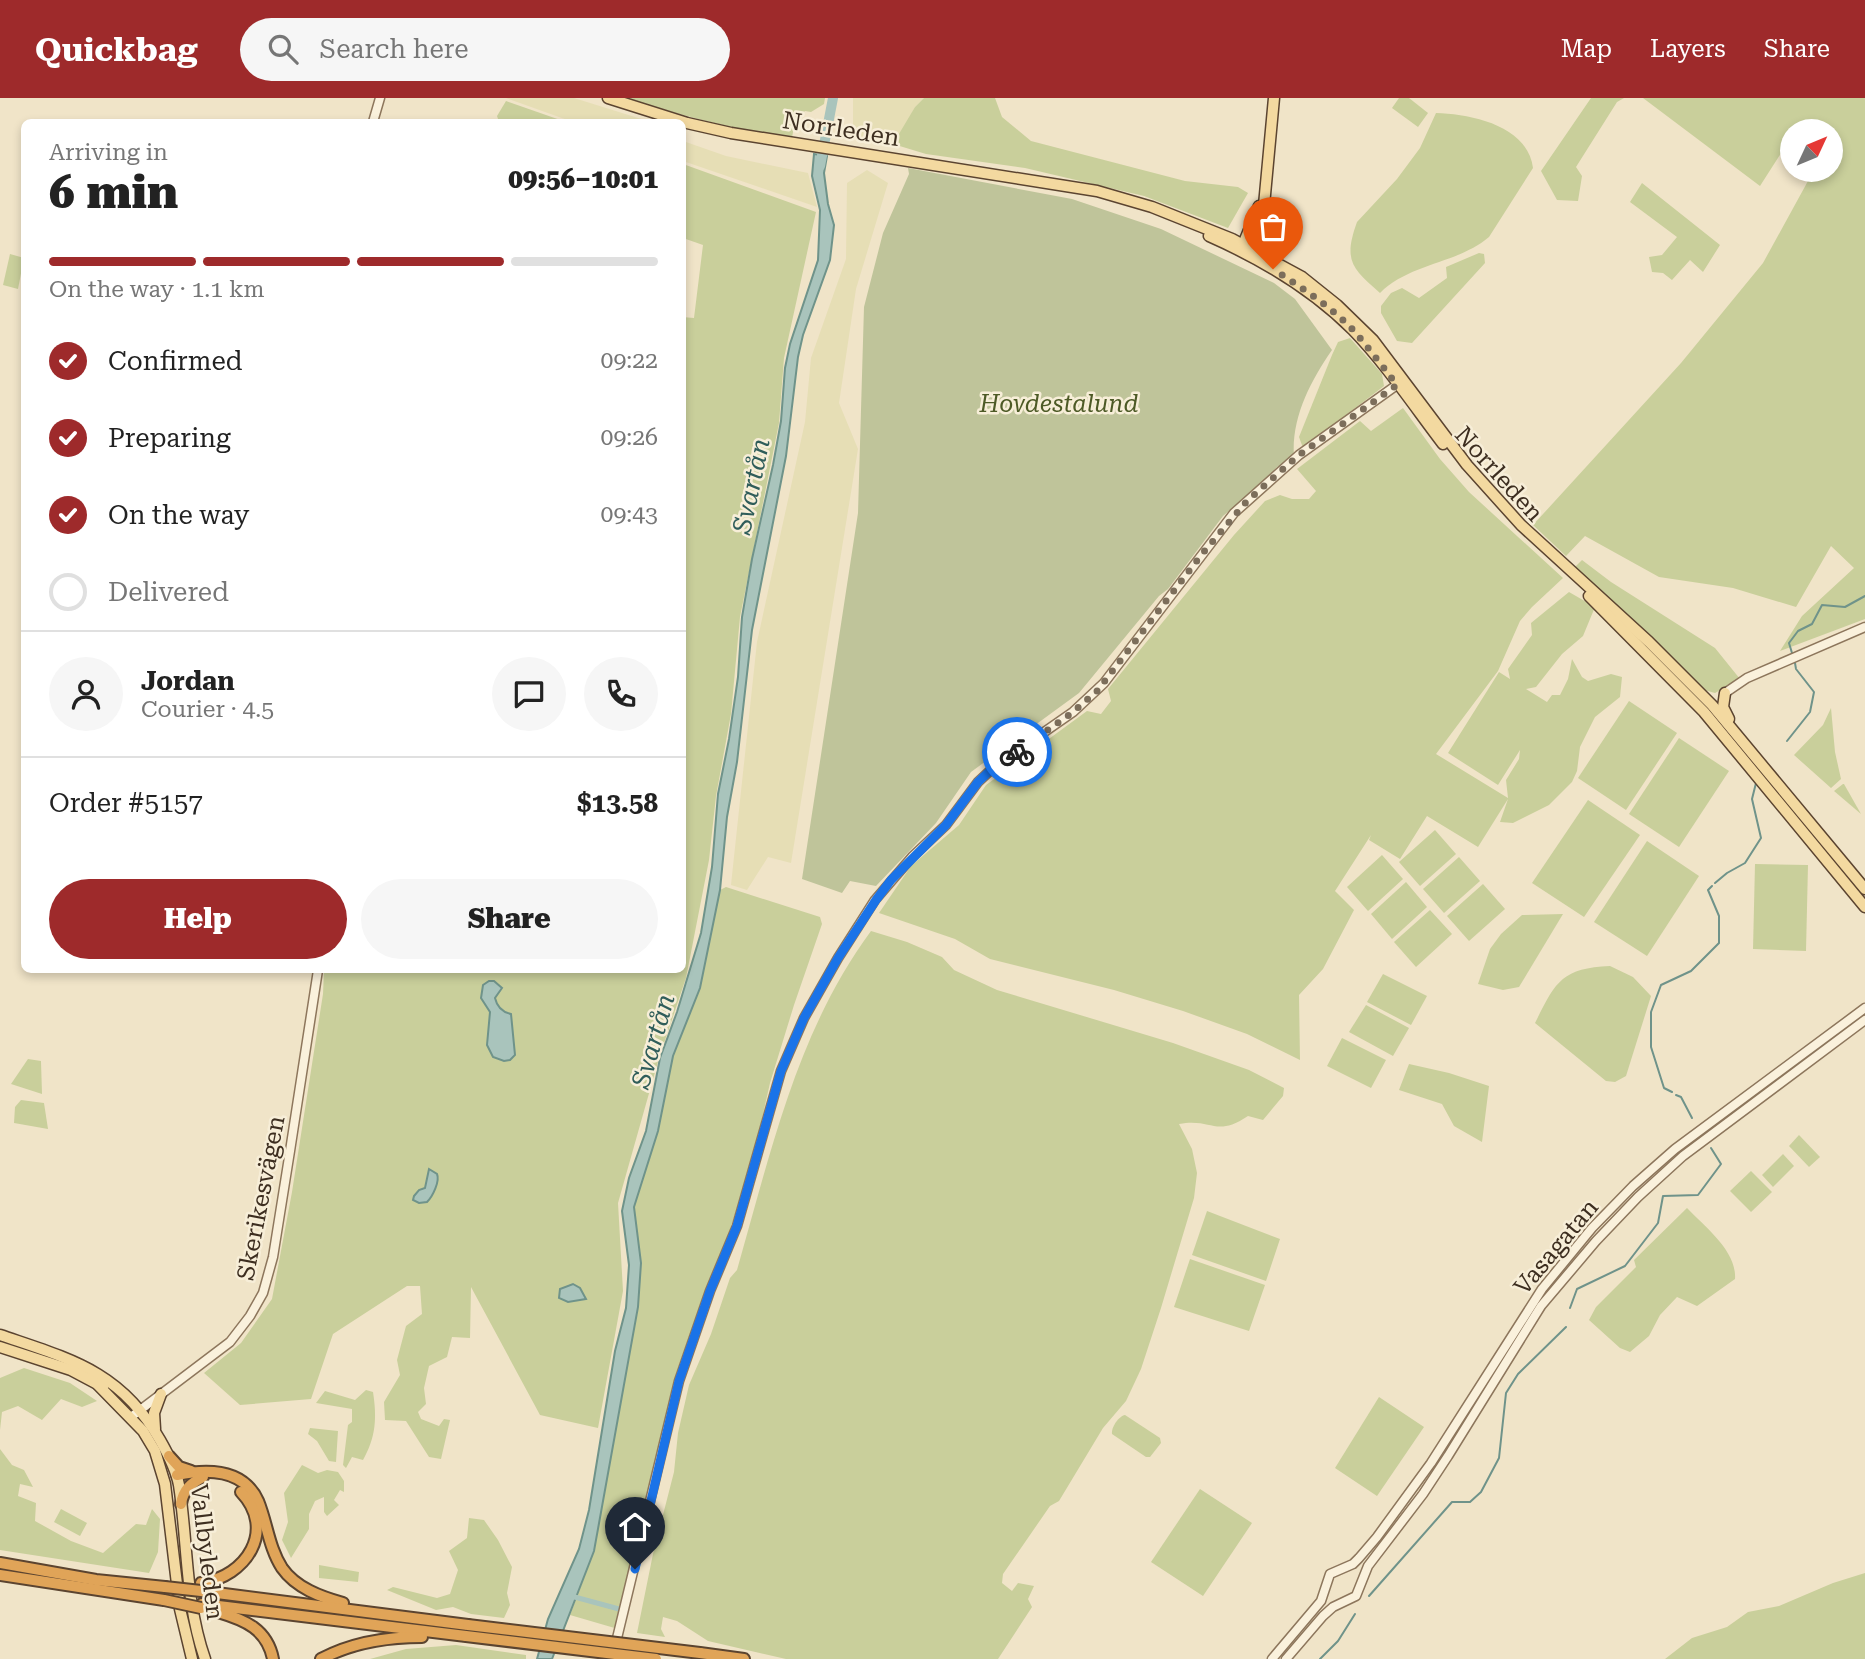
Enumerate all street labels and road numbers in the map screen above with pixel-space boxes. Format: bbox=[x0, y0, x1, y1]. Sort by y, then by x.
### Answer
street label: Norrleden bbox=[780, 106, 902, 152]
street label: Norrleden bbox=[1449, 421, 1549, 527]
street label: Skerikesvägen bbox=[231, 1113, 291, 1283]
street label: Vasagatan bbox=[1508, 1194, 1604, 1300]
street label: Vallbyleden bbox=[185, 1482, 229, 1622]

